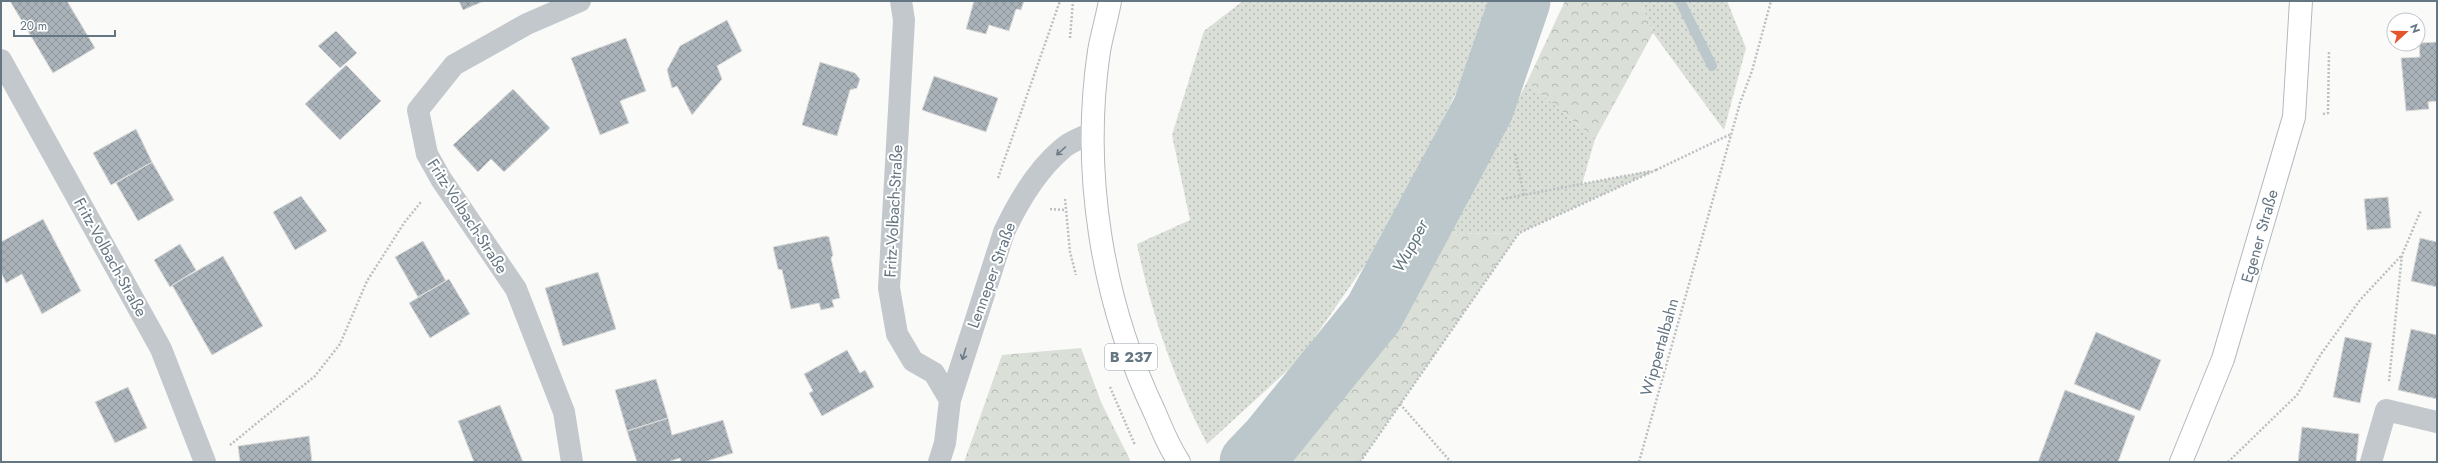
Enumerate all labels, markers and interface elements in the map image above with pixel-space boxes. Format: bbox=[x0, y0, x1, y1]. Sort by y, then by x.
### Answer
scale bar bbox=[14, 12, 115, 38]
north arrow bbox=[2386, 12, 2426, 52]
text: 20 m bbox=[20, 17, 47, 35]
text: N bbox=[2406, 21, 2424, 35]
street label: Fritz-Volbach-Straße bbox=[879, 144, 908, 278]
one-way arrow bbox=[1056, 146, 1066, 156]
street label: Fritz-Volbach-Straße bbox=[422, 154, 513, 278]
street label: Egener Straße bbox=[2235, 187, 2284, 286]
street label: Fritz-Volbach-Straße bbox=[68, 194, 153, 321]
water label: Wupper bbox=[1386, 214, 1435, 277]
street label: Lenneper Straße bbox=[962, 219, 1021, 331]
street label: Wippertalbahn bbox=[1635, 296, 1684, 399]
road number: B 237 bbox=[1105, 344, 1157, 370]
one-way arrow bbox=[960, 347, 967, 360]

